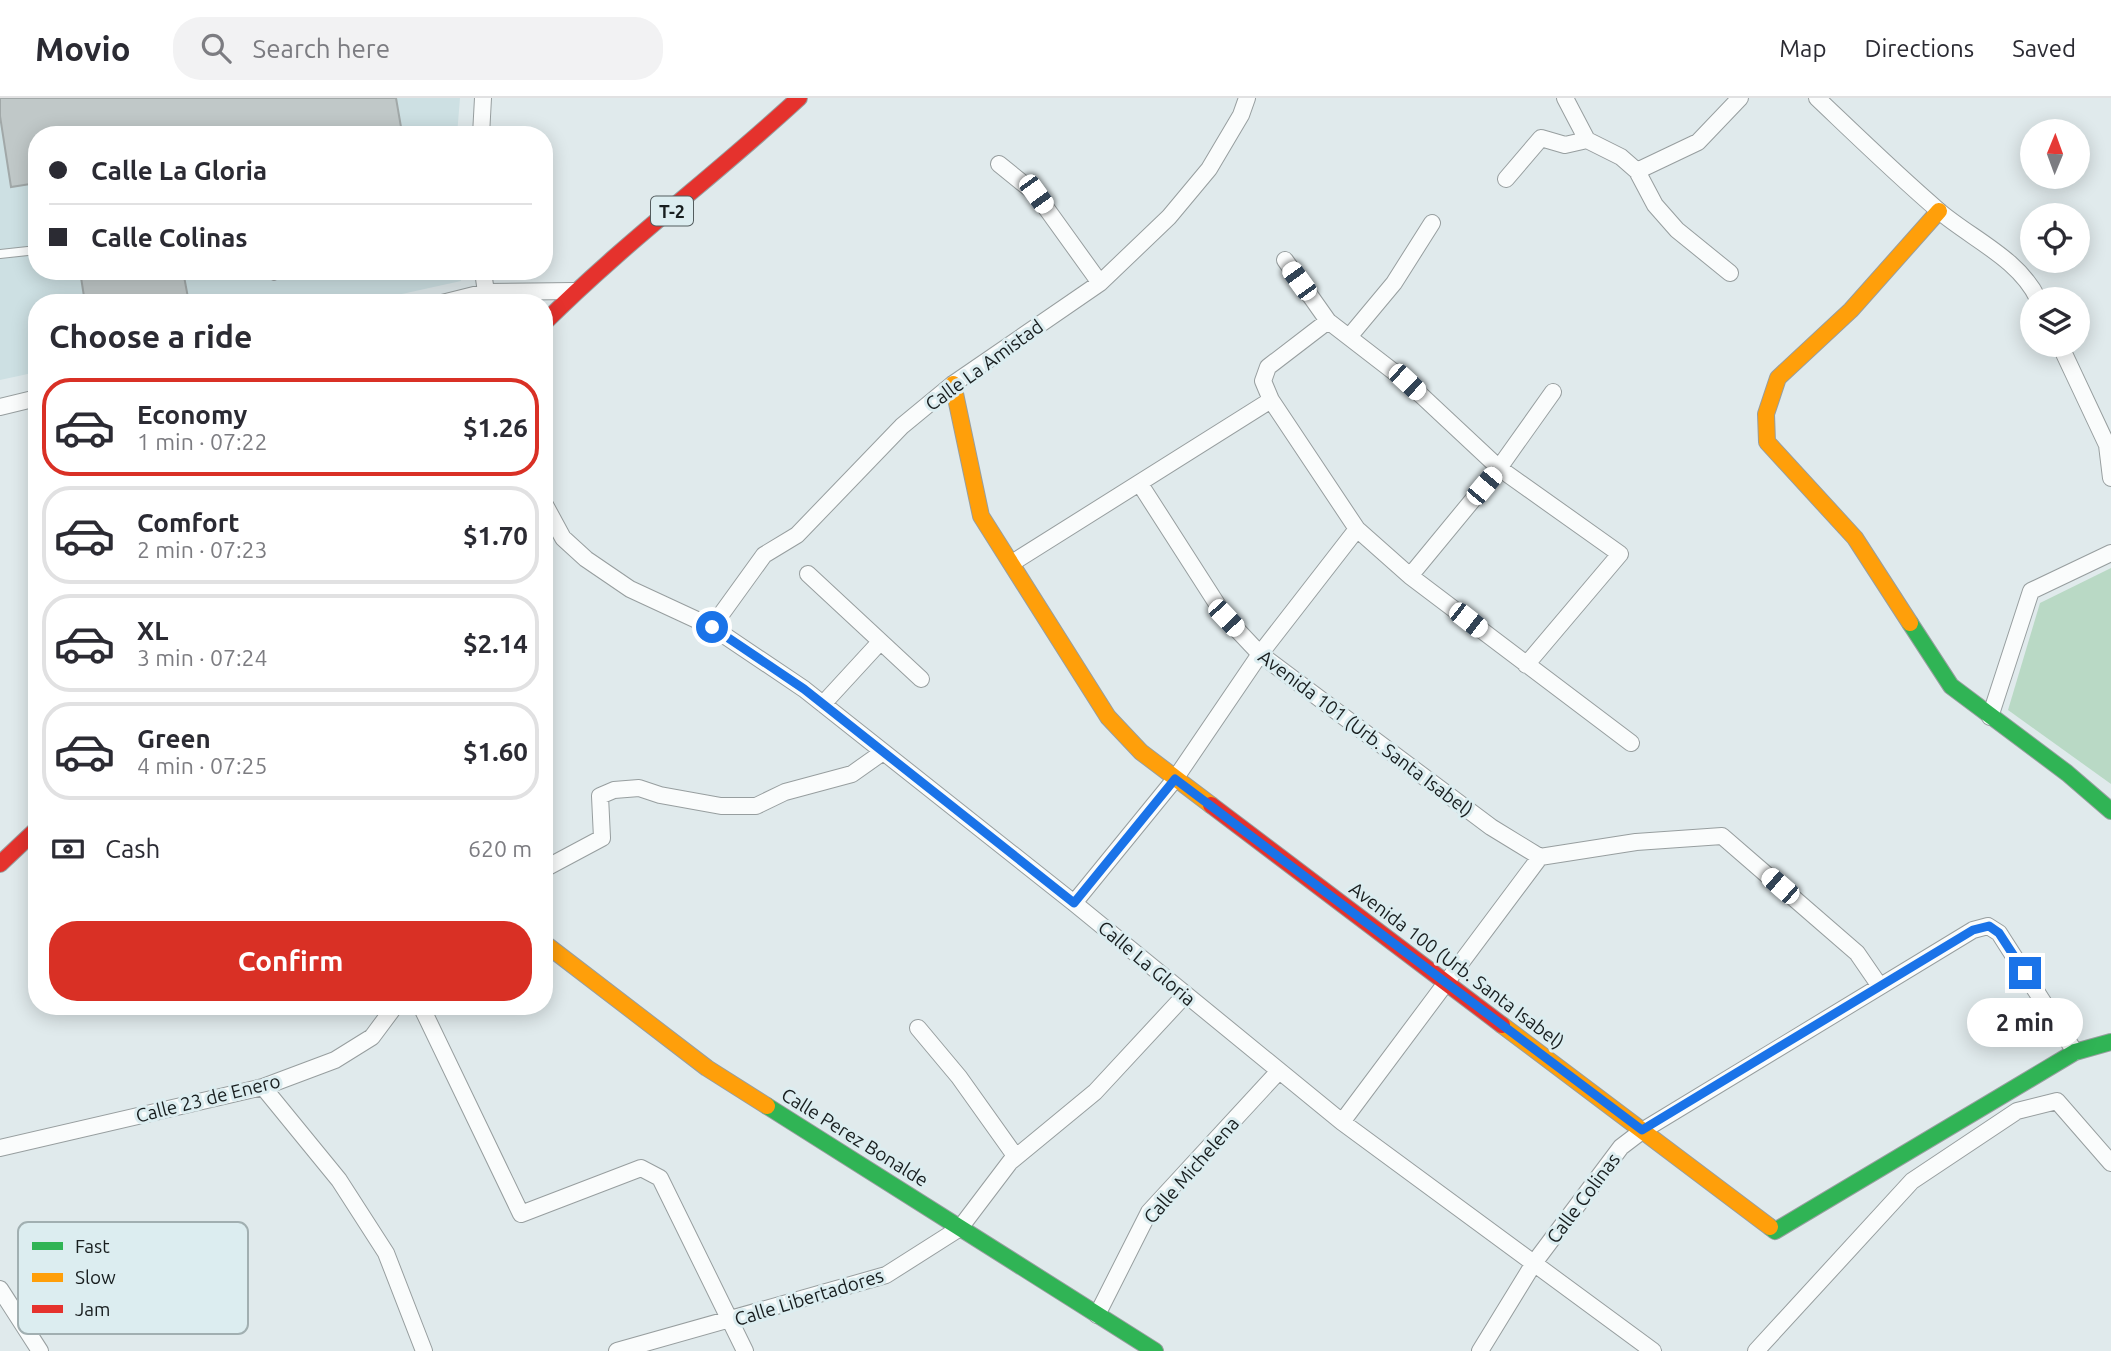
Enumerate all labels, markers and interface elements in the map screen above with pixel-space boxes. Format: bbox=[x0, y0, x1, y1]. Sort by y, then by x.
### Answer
search box bbox=[173, 17, 663, 80]
icon: search bbox=[197, 29, 235, 67]
text: Movio bbox=[35, 30, 131, 67]
text: Search here bbox=[253, 34, 390, 63]
text: Map bbox=[1779, 35, 1826, 62]
text: Directions bbox=[1864, 35, 1974, 62]
text: Saved bbox=[2012, 35, 2076, 62]
north arrow bbox=[2020, 119, 2090, 189]
map controls bbox=[2020, 119, 2090, 357]
text: Calle La Gloria bbox=[91, 156, 267, 185]
car bbox=[1016, 171, 1057, 217]
road number: T-2 bbox=[651, 196, 693, 226]
button: locate bbox=[2020, 203, 2090, 273]
text: Calle Colinas bbox=[91, 223, 248, 252]
car bbox=[1279, 258, 1320, 304]
button: layers bbox=[2020, 287, 2090, 357]
street label: Calle La Amistad bbox=[921, 315, 1047, 415]
text: Choose a ride bbox=[49, 318, 252, 354]
car bbox=[1385, 360, 1430, 404]
icon: car bbox=[53, 396, 116, 459]
text: Economy bbox=[137, 400, 247, 429]
text: $1.26 bbox=[463, 413, 528, 442]
text: 1 min · 07:22 bbox=[137, 429, 268, 454]
car bbox=[1463, 463, 1506, 509]
icon: car bbox=[53, 504, 116, 567]
text: Comfort bbox=[137, 508, 240, 537]
text: $1.70 bbox=[463, 521, 528, 550]
text: 2 min · 07:23 bbox=[137, 537, 268, 562]
car bbox=[1204, 595, 1249, 641]
car bbox=[1445, 599, 1492, 641]
route start bbox=[696, 611, 728, 643]
icon: car bbox=[53, 612, 116, 675]
text: XL bbox=[137, 616, 168, 645]
text: $2.14 bbox=[463, 629, 528, 658]
text: 3 min · 07:24 bbox=[137, 645, 268, 670]
street label: Avenida 101 (Urb. Santa Isabel) bbox=[1254, 645, 1478, 821]
icon: car bbox=[53, 720, 116, 783]
text: Green bbox=[137, 724, 211, 753]
text: $1.60 bbox=[463, 737, 528, 766]
text: 4 min · 07:25 bbox=[137, 753, 268, 778]
icon: cash bbox=[49, 830, 87, 868]
text: Cash bbox=[105, 834, 160, 863]
text: 620 m bbox=[468, 836, 532, 861]
car bbox=[1758, 864, 1803, 908]
street label: Avenida 100 (Urb. Santa Isabel) bbox=[1345, 877, 1569, 1053]
street label: Calle La Gloria bbox=[1094, 916, 1200, 1010]
button: Confirm bbox=[49, 921, 532, 1001]
route end bbox=[2009, 957, 2041, 989]
callout: 2 min bbox=[1967, 998, 2083, 1046]
text: 2 min bbox=[1996, 1010, 2054, 1035]
street label: Calle 23 de Enero bbox=[133, 1069, 283, 1127]
street label: Calle Perez Bonalde bbox=[778, 1083, 932, 1191]
street label: Calle Michelena bbox=[1139, 1112, 1243, 1228]
street label: Calle Colinas bbox=[1542, 1148, 1624, 1248]
legend bbox=[18, 1222, 248, 1334]
text: Fast bbox=[75, 1235, 110, 1257]
street label: Calle Libertadores bbox=[732, 1264, 886, 1330]
text: Slow bbox=[75, 1266, 116, 1288]
text: Jam bbox=[75, 1298, 111, 1320]

